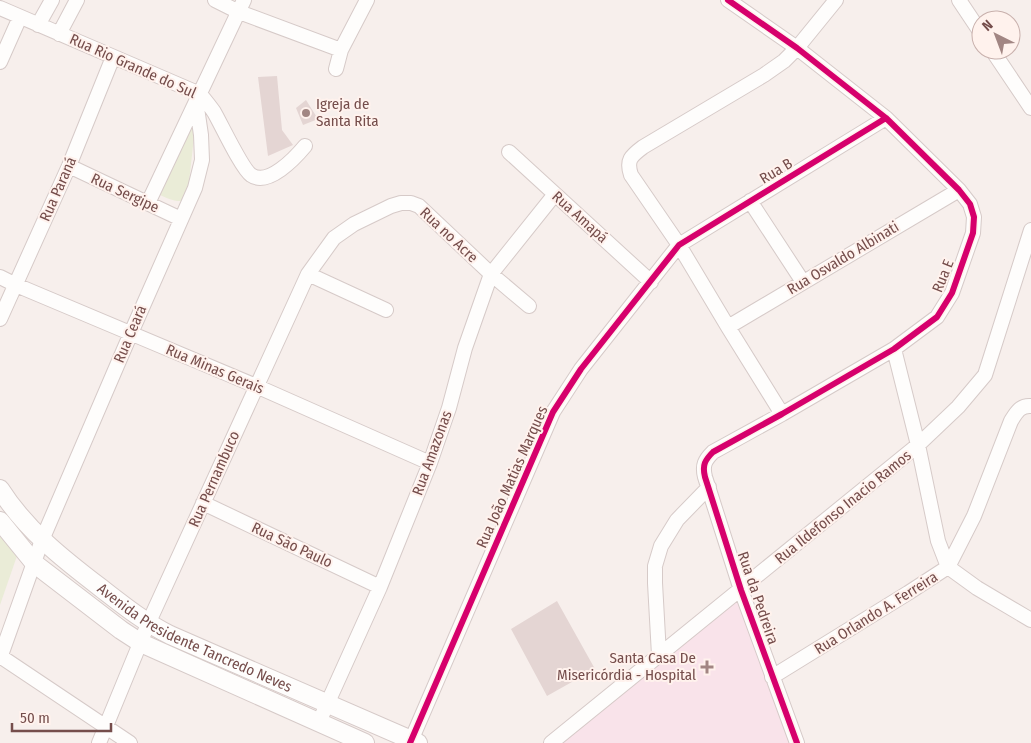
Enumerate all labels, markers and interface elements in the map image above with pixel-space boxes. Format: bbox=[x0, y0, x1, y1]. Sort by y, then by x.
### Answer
north arrow bbox=[971, 10, 1021, 60]
text: N bbox=[979, 17, 996, 35]
street label: Rua Rio Grande do Sul bbox=[67, 30, 199, 102]
place label: Igreja de Santa Rita bbox=[316, 95, 378, 130]
marker: Igreja de Santa Rita bbox=[300, 107, 312, 119]
street label: Rua Paraná bbox=[36, 154, 80, 224]
street label: Rua B bbox=[756, 154, 796, 188]
street label: Rua Sergipe bbox=[88, 169, 162, 217]
street label: Rua Amapá bbox=[548, 187, 612, 247]
street label: Rua no Acre bbox=[416, 204, 482, 266]
street label: Rua Osvaldo Albinati bbox=[784, 218, 902, 298]
street label: Rua E bbox=[928, 257, 958, 295]
street label: Rua Ceará bbox=[110, 302, 150, 366]
street label: Rua Minas Gerais bbox=[163, 340, 267, 398]
street label: Rua João Matias Marques bbox=[472, 403, 552, 551]
street label: Rua Amazonas bbox=[408, 408, 456, 498]
street label: Rua Pernambuco bbox=[185, 428, 243, 530]
street label: Rua Ildefonso Inacio Ramos bbox=[771, 446, 915, 568]
street label: Rua São Paulo bbox=[249, 518, 335, 572]
street label: Rua da Pedreira bbox=[734, 549, 782, 647]
street label: Rua Orlando A. Ferreira bbox=[811, 568, 941, 658]
street label: Avenida Presidente Tancredo Neves bbox=[94, 580, 295, 696]
place label: Santa Casa De Misericórdia - Hospital bbox=[557, 649, 696, 684]
marker: Santa Casa De Misericórdia - Hospital bbox=[700, 660, 714, 674]
scale bar bbox=[12, 700, 111, 732]
text: 50 m bbox=[20, 709, 50, 727]

